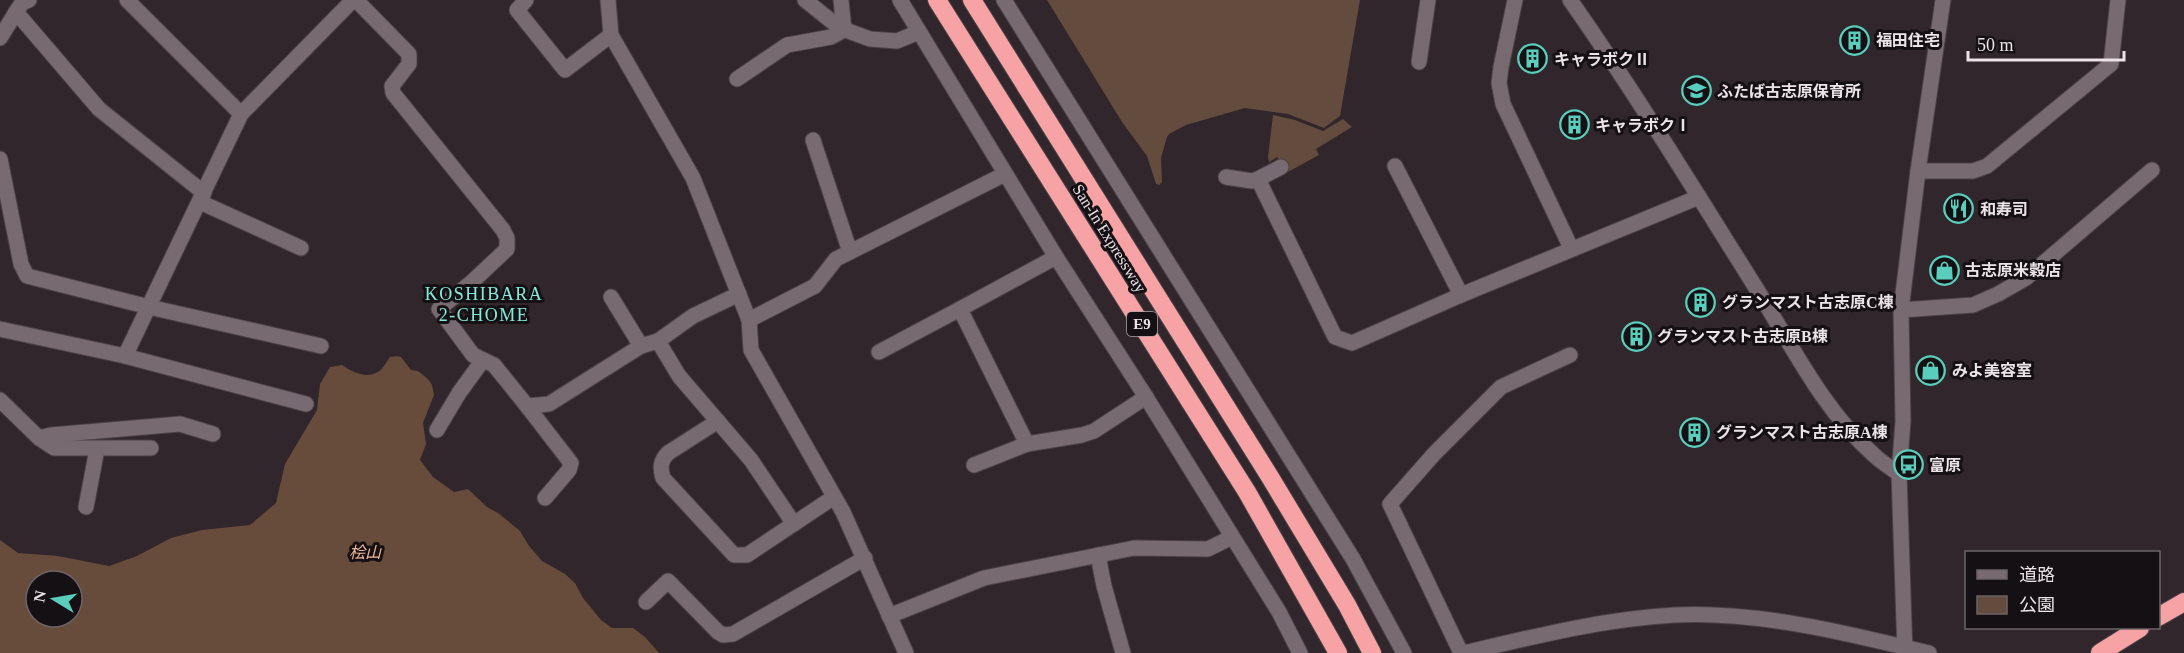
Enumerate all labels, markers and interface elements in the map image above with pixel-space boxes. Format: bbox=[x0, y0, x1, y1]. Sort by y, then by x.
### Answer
building icon: 福田住宅 bbox=[1839, 24, 1871, 56]
scale bar bbox=[1968, 24, 2124, 62]
place label: 福田住宅 bbox=[1876, 32, 1940, 49]
text: 50 m bbox=[1977, 35, 2014, 55]
building icon: キャラボクⅡ bbox=[1517, 43, 1549, 75]
place label: キャラボクⅡ bbox=[1554, 51, 1650, 68]
school or university icon: ふたば古志原保育所 bbox=[1680, 75, 1712, 107]
place label: ふたば古志原保育所 bbox=[1717, 83, 1861, 100]
building icon: キャラボクⅠ bbox=[1558, 109, 1590, 141]
place label: キャラボクⅠ bbox=[1595, 117, 1691, 134]
street label: San-In Expressway bbox=[1069, 181, 1150, 296]
restaurant icon: 和寿司 bbox=[1943, 193, 1975, 225]
place label: 和寿司 bbox=[1980, 201, 2028, 218]
shop icon: 古志原米穀店 bbox=[1928, 254, 1960, 286]
place label: 古志原米穀店 bbox=[1965, 262, 2061, 279]
district label: KOSHIBARA 2-CHOME bbox=[425, 284, 543, 325]
building icon: グランマスト古志原C棟 bbox=[1685, 286, 1717, 318]
place label: グランマスト古志原C棟 bbox=[1722, 293, 1894, 311]
road number: E9 bbox=[1127, 312, 1157, 336]
building icon: グランマスト古志原B棟 bbox=[1620, 320, 1652, 352]
place label: グランマスト古志原B棟 bbox=[1657, 327, 1828, 345]
shop icon: みよ美容室 bbox=[1915, 354, 1947, 386]
place label: みよ美容室 bbox=[1952, 362, 2032, 379]
building icon: グランマスト古志原A棟 bbox=[1679, 416, 1711, 448]
place label: グランマスト古志原A棟 bbox=[1716, 423, 1888, 441]
bus stop icon: 富原 bbox=[1892, 449, 1924, 481]
place label: 富原 bbox=[1929, 457, 1961, 474]
park label: 桧山 bbox=[349, 544, 382, 561]
legend bbox=[1965, 551, 2160, 629]
text: 道路 bbox=[2019, 565, 2055, 585]
north arrow bbox=[24, 569, 84, 629]
text: N bbox=[30, 589, 49, 604]
text: 公園 bbox=[2019, 595, 2055, 615]

